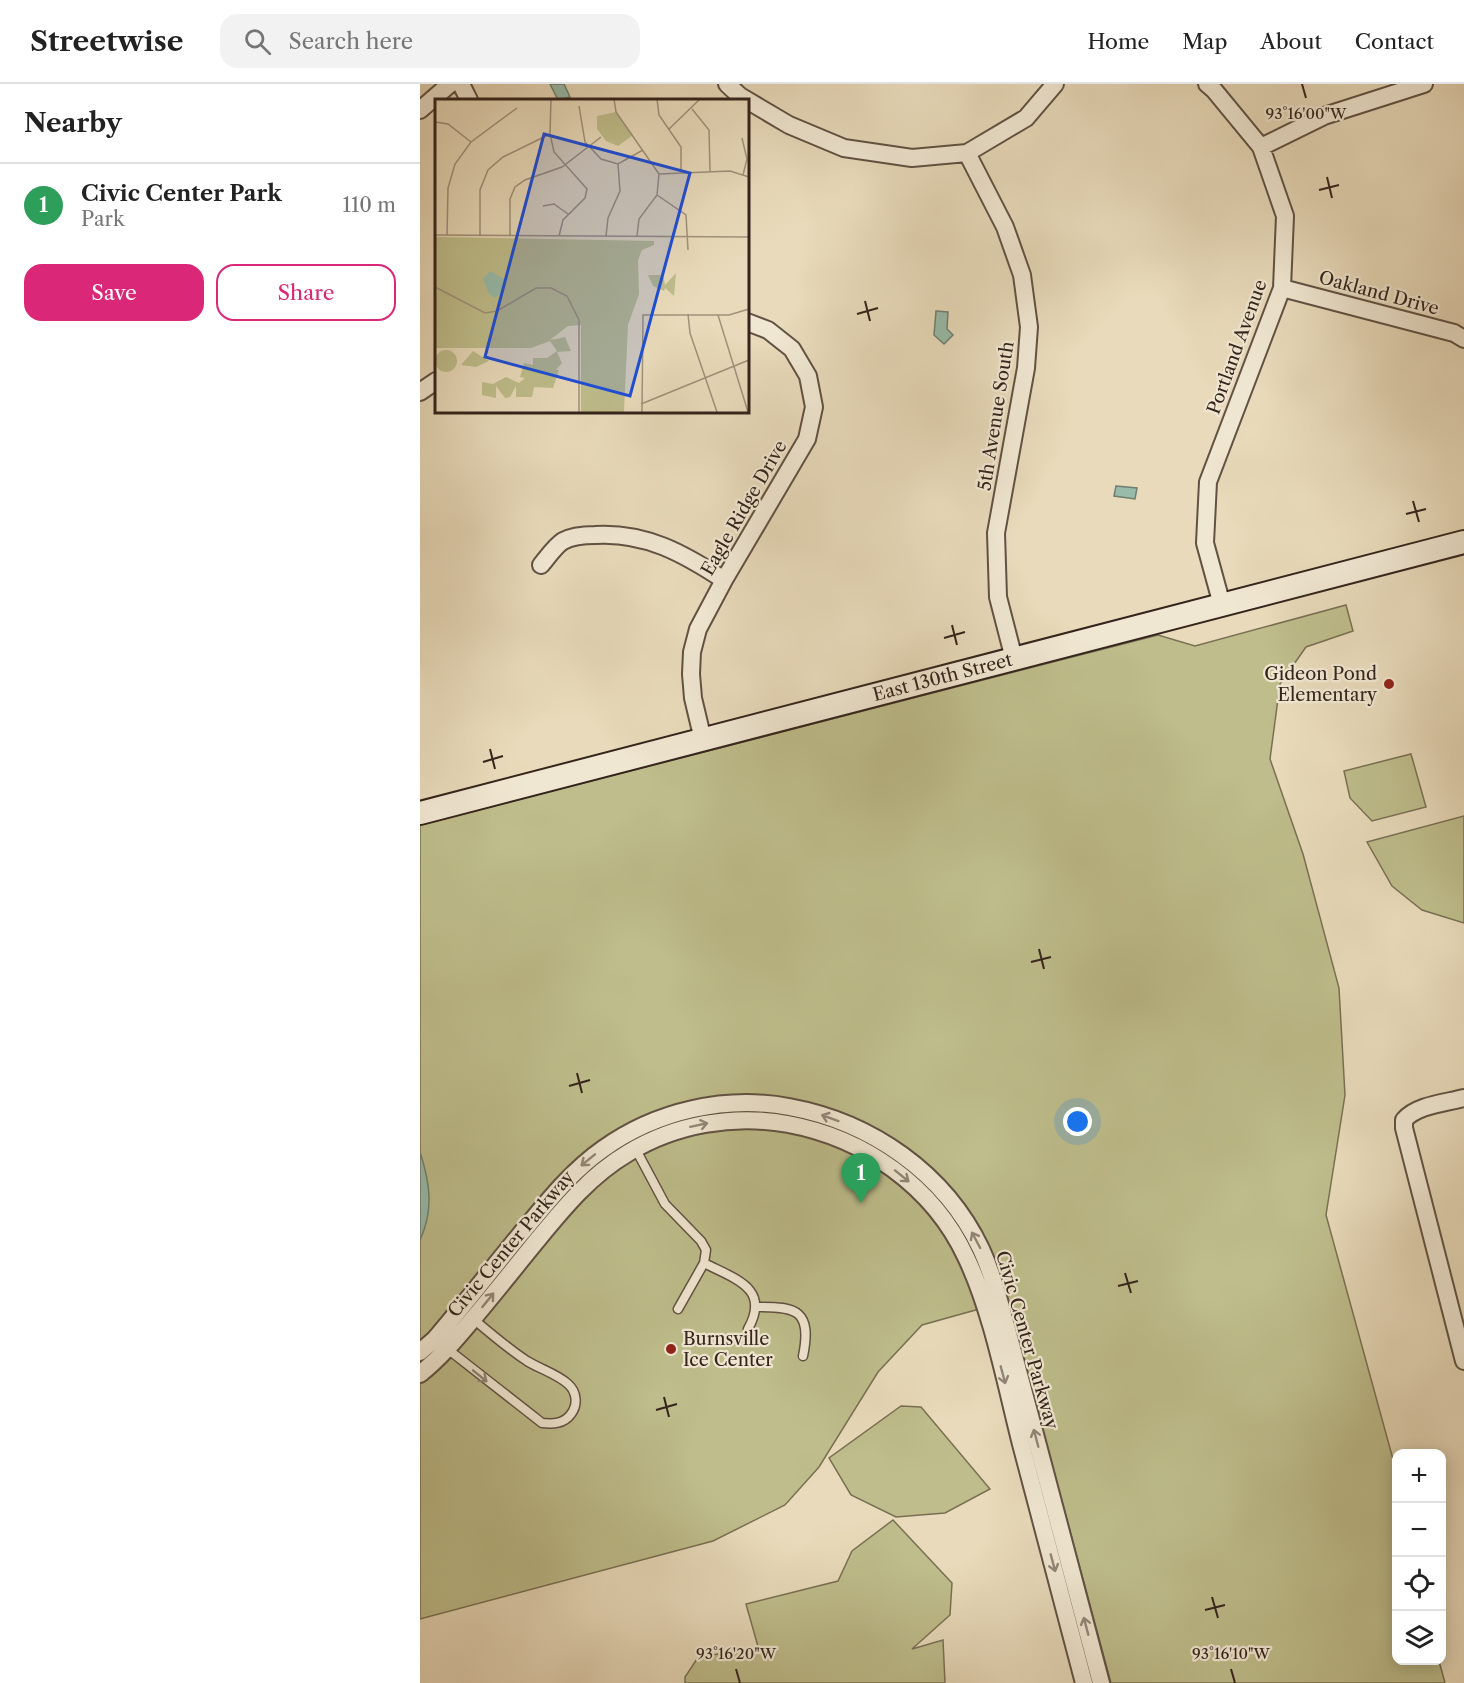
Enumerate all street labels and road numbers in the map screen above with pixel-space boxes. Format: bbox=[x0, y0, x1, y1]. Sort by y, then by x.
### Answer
street label: Oakland Drive bbox=[1316, 266, 1442, 320]
street label: Portland Avenue bbox=[1202, 277, 1272, 417]
street label: 5th Avenue South bbox=[973, 340, 1019, 492]
street label: Eagle Ridge Drive bbox=[696, 437, 792, 579]
street label: East 130th Street bbox=[871, 649, 1015, 706]
street label: Civic Center Parkway bbox=[443, 1166, 579, 1322]
street label: Civic Center Parkway bbox=[991, 1248, 1063, 1433]

